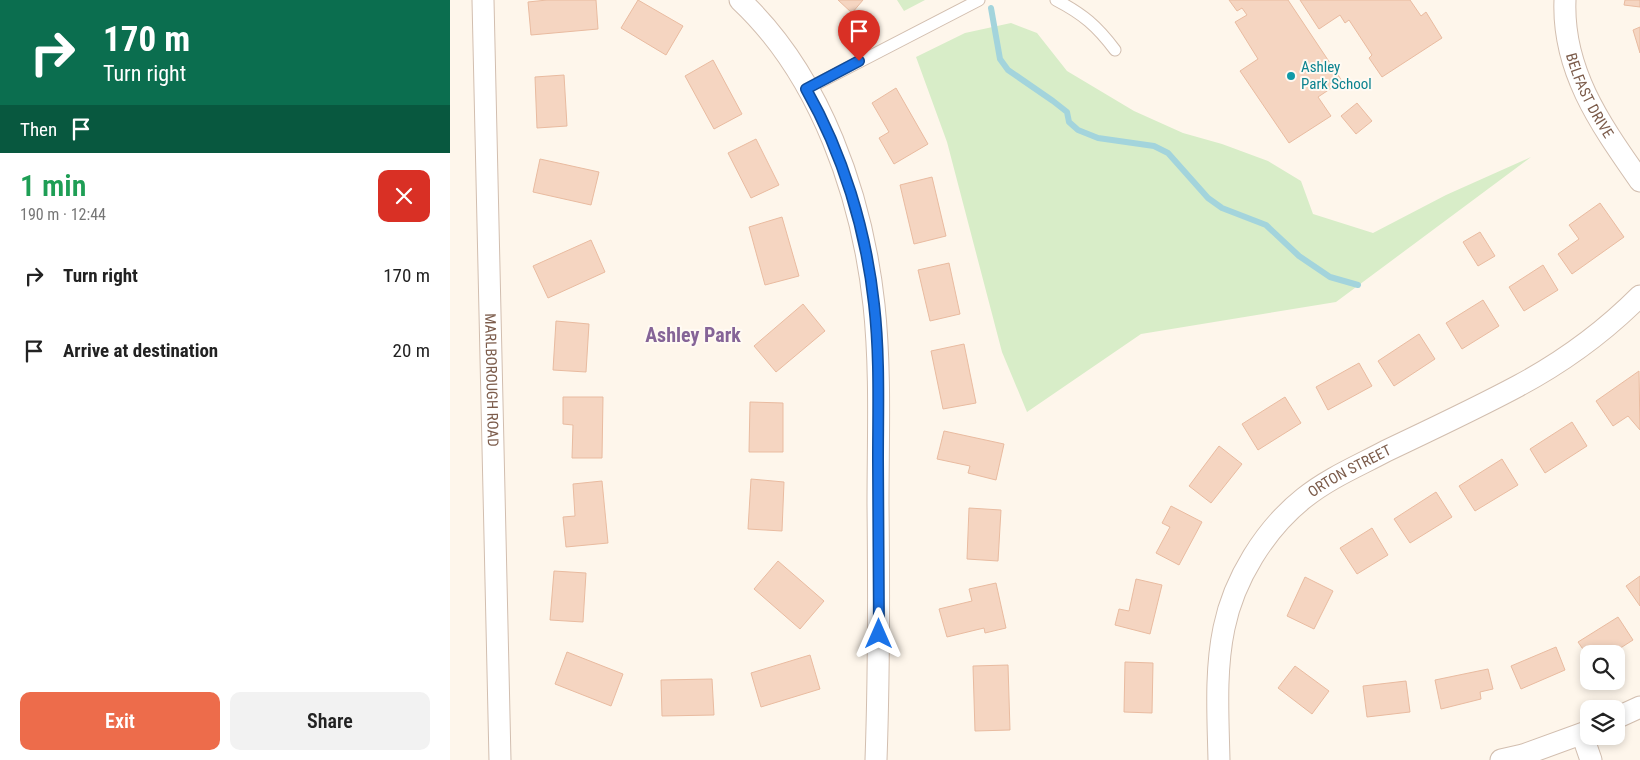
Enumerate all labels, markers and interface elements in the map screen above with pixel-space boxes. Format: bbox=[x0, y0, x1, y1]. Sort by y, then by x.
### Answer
pin bbox=[838, 10, 880, 61]
icon: arrive bbox=[845, 17, 873, 45]
text: 170 m bbox=[103, 19, 190, 60]
icon: right bbox=[20, 20, 85, 85]
street label: BELFAST DRIVE bbox=[1562, 51, 1617, 141]
place label: Ashley Park School bbox=[1301, 58, 1372, 93]
text: Turn right bbox=[103, 61, 186, 86]
marker: Ashley Park School bbox=[1285, 70, 1297, 82]
icon: arrive bbox=[67, 115, 95, 143]
text: Then bbox=[20, 118, 57, 141]
text: 1 min bbox=[20, 168, 86, 203]
button: close bbox=[378, 170, 430, 222]
text: 190 m · 12:44 bbox=[20, 205, 106, 224]
icon: right bbox=[20, 262, 48, 290]
text: Turn right bbox=[63, 264, 138, 287]
text: 170 m bbox=[383, 264, 430, 287]
street label: MARLBOROUGH ROAD bbox=[481, 313, 502, 447]
district label: Ashley Park bbox=[645, 323, 741, 347]
icon: arrive bbox=[20, 337, 48, 365]
text: Arrive at destination bbox=[63, 339, 218, 362]
text: 20 m bbox=[393, 339, 430, 362]
street label: ORTON STREET bbox=[1304, 441, 1394, 501]
position arrow bbox=[852, 607, 904, 659]
map controls bbox=[1580, 645, 1625, 745]
button: search bbox=[1580, 645, 1625, 690]
button: Exit bbox=[20, 692, 220, 750]
button: Share bbox=[230, 692, 430, 750]
button: layers bbox=[1580, 700, 1625, 745]

